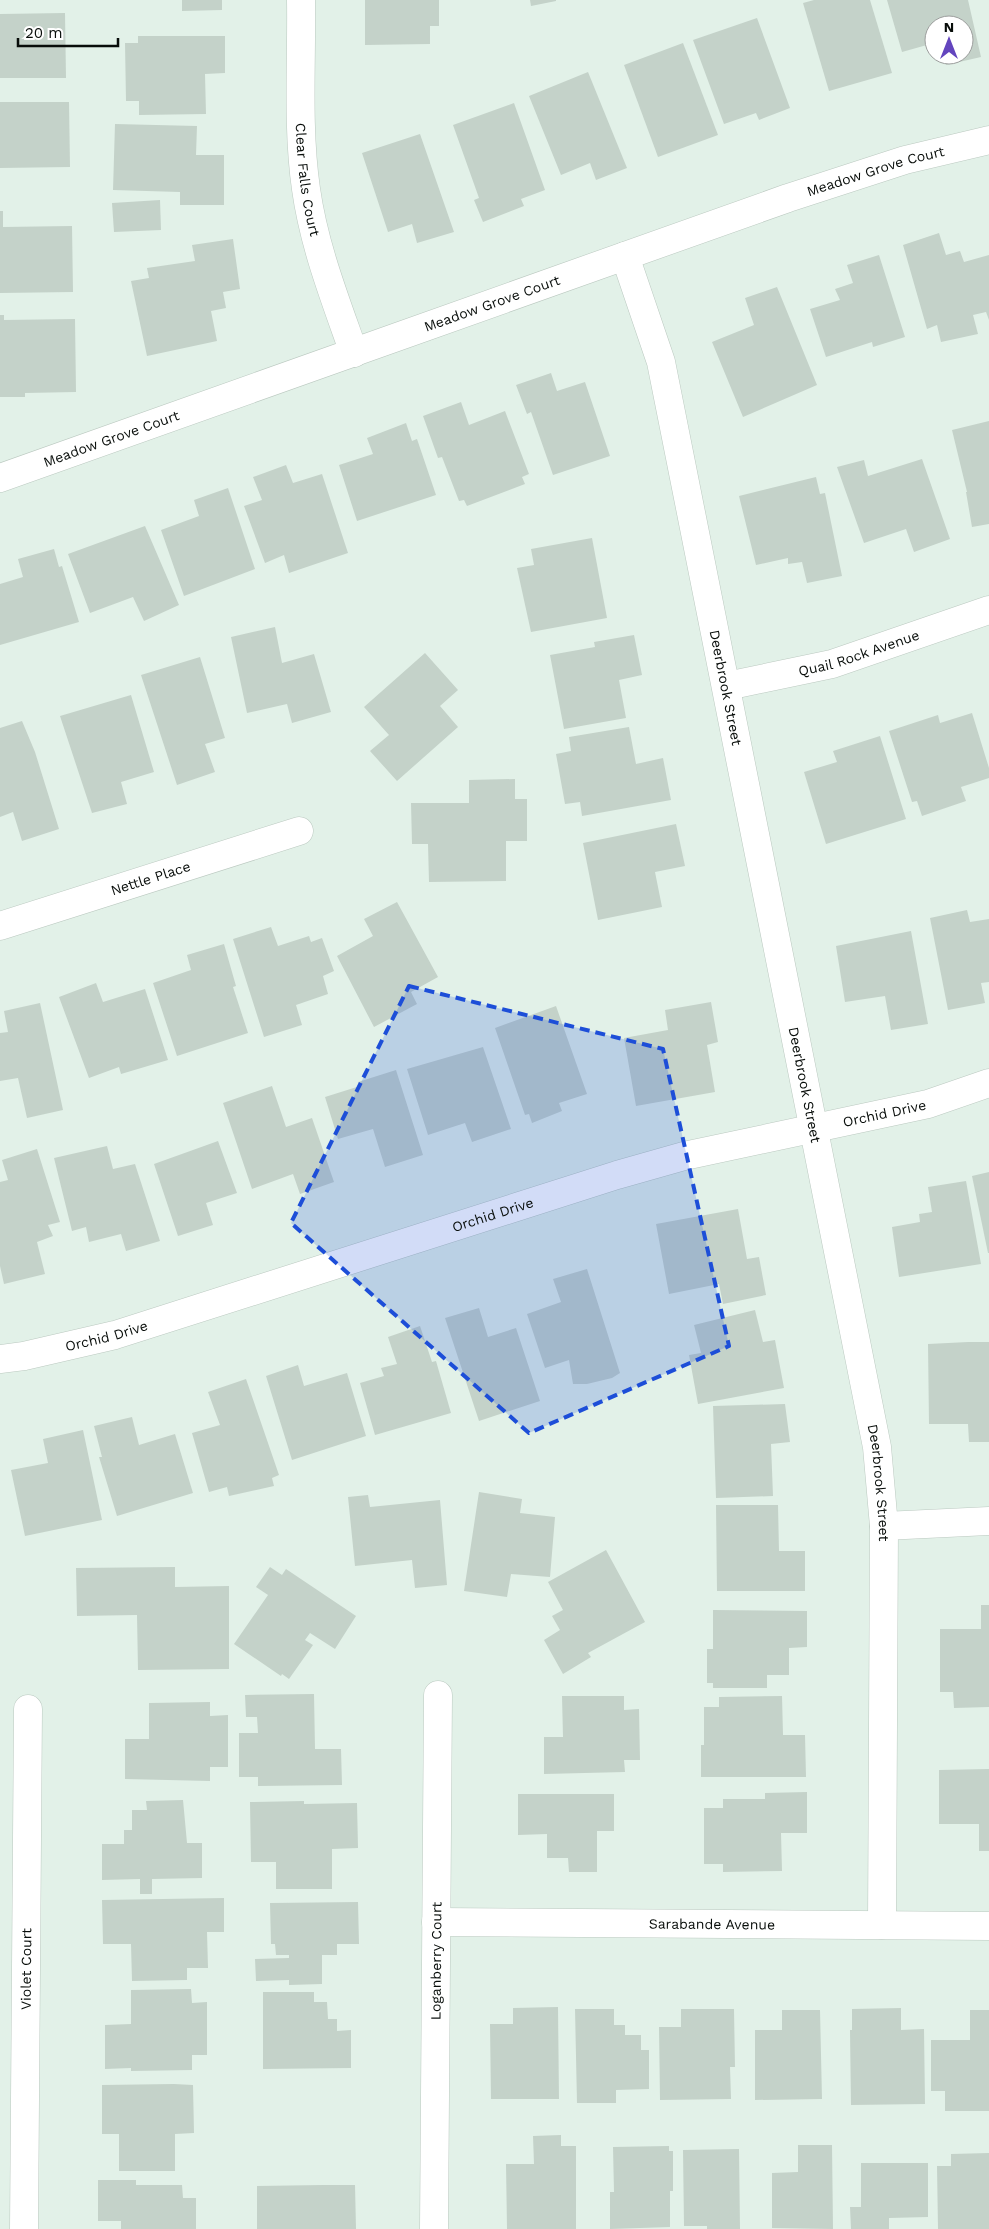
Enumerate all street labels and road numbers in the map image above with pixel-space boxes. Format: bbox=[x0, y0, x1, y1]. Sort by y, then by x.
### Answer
street label: Clear Falls Court bbox=[293, 123, 323, 238]
street label: Meadow Grove Court bbox=[805, 143, 946, 199]
street label: Meadow Grove Court bbox=[422, 272, 562, 335]
street label: Meadow Grove Court bbox=[41, 407, 181, 470]
street label: Quail Rock Avenue bbox=[797, 627, 921, 679]
street label: Deerbrook Street bbox=[706, 628, 745, 747]
street label: Nettle Place bbox=[109, 858, 192, 898]
street label: Deerbrook Street bbox=[786, 1026, 824, 1144]
street label: Orchid Drive bbox=[841, 1097, 927, 1130]
street label: Orchid Drive bbox=[450, 1194, 535, 1235]
street label: Orchid Drive bbox=[64, 1317, 150, 1354]
street label: Deerbrook Street bbox=[865, 1423, 892, 1541]
street label: Loganberry Court bbox=[428, 1902, 444, 2020]
street label: Sarabande Avenue bbox=[649, 1916, 775, 1932]
street label: Violet Court bbox=[18, 1928, 34, 2010]

